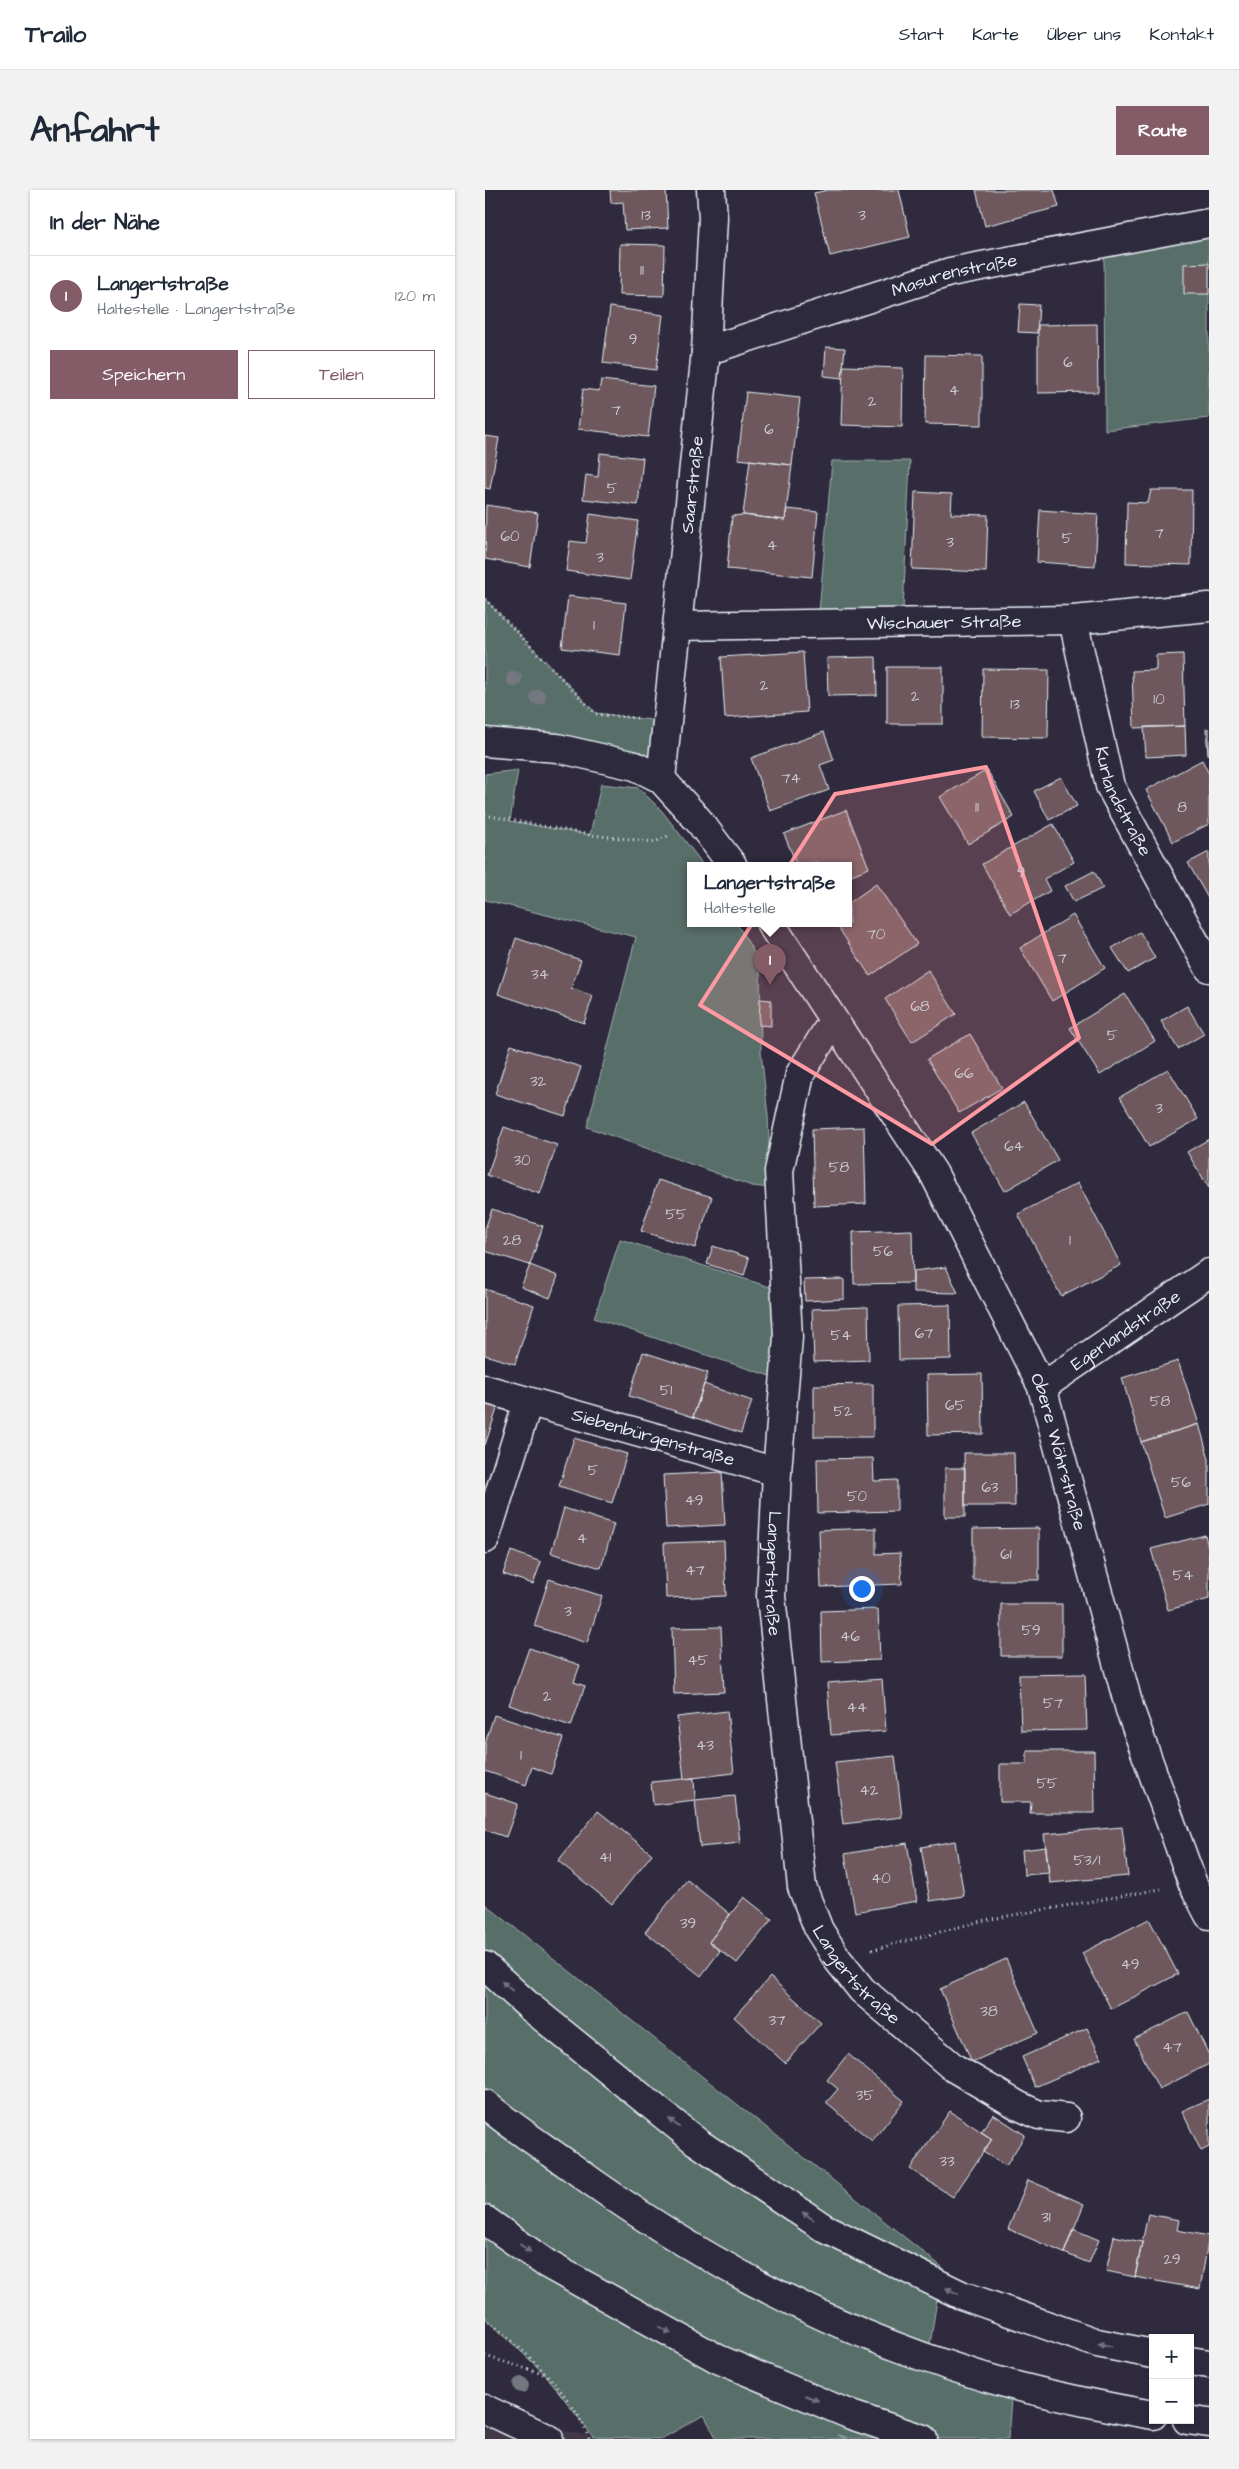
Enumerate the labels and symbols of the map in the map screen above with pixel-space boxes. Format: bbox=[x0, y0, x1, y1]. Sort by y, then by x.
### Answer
house number: 13 bbox=[641, 205, 651, 226]
house number: 3 bbox=[858, 205, 866, 226]
street label: Masurenstraße bbox=[888, 247, 1019, 303]
house number: 11 bbox=[640, 260, 644, 281]
house number: 9 bbox=[629, 329, 637, 350]
house number: 6 bbox=[1063, 352, 1073, 373]
house number: 4 bbox=[949, 380, 959, 401]
house number: 2 bbox=[868, 391, 877, 412]
house number: 7 bbox=[611, 400, 621, 421]
house number: 6 bbox=[764, 419, 774, 440]
street label: Saarstraße bbox=[674, 434, 710, 535]
house number: 5 bbox=[607, 478, 618, 499]
house number: 7 bbox=[1154, 523, 1164, 544]
house number: 60 bbox=[501, 526, 520, 547]
house number: 5 bbox=[1062, 528, 1073, 549]
house number: 3 bbox=[946, 532, 954, 553]
house number: 4 bbox=[767, 535, 777, 556]
house number: 3 bbox=[596, 547, 604, 568]
street label: Wischauer Straße bbox=[866, 608, 1022, 636]
house number: 1 bbox=[593, 615, 595, 636]
house number: 2 bbox=[760, 675, 769, 696]
house number: 2 bbox=[911, 686, 920, 707]
house number: 10 bbox=[1153, 689, 1165, 710]
house number: 13 bbox=[1010, 694, 1020, 715]
street label: Kurlandstraße bbox=[1089, 744, 1158, 861]
house number: 74 bbox=[781, 768, 801, 789]
house number: 11 bbox=[975, 797, 979, 818]
house number: 8 bbox=[1177, 797, 1187, 818]
house number: 9 bbox=[1017, 862, 1025, 883]
house number: 70 bbox=[867, 924, 886, 945]
pin: 1 bbox=[754, 944, 786, 985]
house number: 7 bbox=[1057, 948, 1067, 969]
house number: 34 bbox=[531, 964, 549, 985]
house number: 68 bbox=[910, 996, 930, 1017]
house number: 5 bbox=[1107, 1025, 1118, 1046]
house number: 66 bbox=[955, 1063, 974, 1084]
house number: 32 bbox=[530, 1071, 547, 1092]
house number: 3 bbox=[1155, 1098, 1163, 1119]
house number: 64 bbox=[1004, 1136, 1024, 1157]
house number: 30 bbox=[513, 1150, 531, 1171]
house number: 58 bbox=[829, 1157, 849, 1178]
house number: 55 bbox=[665, 1204, 687, 1225]
house number: 28 bbox=[503, 1230, 521, 1251]
house number: 1 bbox=[1069, 1230, 1071, 1251]
house number: 56 bbox=[873, 1241, 894, 1262]
street label: Egerlandstraße bbox=[1066, 1284, 1185, 1376]
house number: 67 bbox=[915, 1323, 933, 1344]
house number: 54 bbox=[831, 1325, 851, 1346]
street label: Obere Wöhrstraße bbox=[1024, 1368, 1093, 1533]
house number: 51 bbox=[660, 1380, 672, 1401]
house number: 58 bbox=[1150, 1391, 1170, 1412]
house number: 65 bbox=[945, 1395, 965, 1416]
house number: 52 bbox=[833, 1401, 853, 1422]
street label: Siebenbürgenstraße bbox=[569, 1402, 738, 1472]
house number: 5 bbox=[588, 1460, 599, 1481]
house number: 56 bbox=[1171, 1472, 1192, 1493]
house number: 63 bbox=[981, 1477, 999, 1498]
house number: 50 bbox=[847, 1486, 868, 1507]
house number: 49 bbox=[685, 1490, 703, 1511]
street label: Langertstraße bbox=[758, 1511, 788, 1637]
house number: 4 bbox=[577, 1528, 587, 1549]
house number: 61 bbox=[1000, 1544, 1012, 1565]
house number: 47 bbox=[685, 1560, 705, 1581]
house number: 54 bbox=[1173, 1565, 1193, 1586]
your location bbox=[849, 1576, 875, 1602]
house number: 3 bbox=[564, 1601, 572, 1622]
house number: 59 bbox=[1021, 1620, 1041, 1641]
house number: 46 bbox=[840, 1626, 860, 1647]
house number: 45 bbox=[688, 1650, 709, 1671]
house number: 2 bbox=[543, 1686, 552, 1707]
house number: 57 bbox=[1043, 1693, 1063, 1714]
house number: 44 bbox=[847, 1697, 867, 1718]
house number: 43 bbox=[696, 1735, 714, 1756]
house number: 1 bbox=[520, 1745, 522, 1766]
house number: 55 bbox=[1036, 1773, 1058, 1794]
house number: 42 bbox=[860, 1780, 879, 1801]
house number: 41 bbox=[599, 1847, 611, 1868]
house number: 53/1 bbox=[1074, 1850, 1101, 1871]
house number: 40 bbox=[871, 1868, 891, 1889]
house number: 39 bbox=[680, 1913, 696, 1934]
street label: Langertstraße bbox=[806, 1920, 906, 2030]
house number: 49 bbox=[1121, 1954, 1139, 1975]
one-way arrow bbox=[502, 1980, 514, 1992]
house number: 38 bbox=[980, 2001, 998, 2022]
house number: 37 bbox=[769, 2010, 785, 2031]
house number: 47 bbox=[1162, 2037, 1182, 2058]
house number: 35 bbox=[856, 2085, 874, 2106]
one-way arrow bbox=[668, 2118, 681, 2129]
house number: 33 bbox=[939, 2151, 955, 2172]
house number: 31 bbox=[1041, 2207, 1051, 2228]
one-way arrow bbox=[801, 2211, 814, 2221]
one-way arrow bbox=[518, 2243, 531, 2253]
house number: 29 bbox=[1163, 2249, 1181, 2270]
one-way arrow bbox=[945, 2287, 959, 2295]
one-way arrow bbox=[658, 2325, 672, 2334]
one-way arrow bbox=[1096, 2340, 1112, 2348]
one-way arrow bbox=[805, 2395, 819, 2403]

